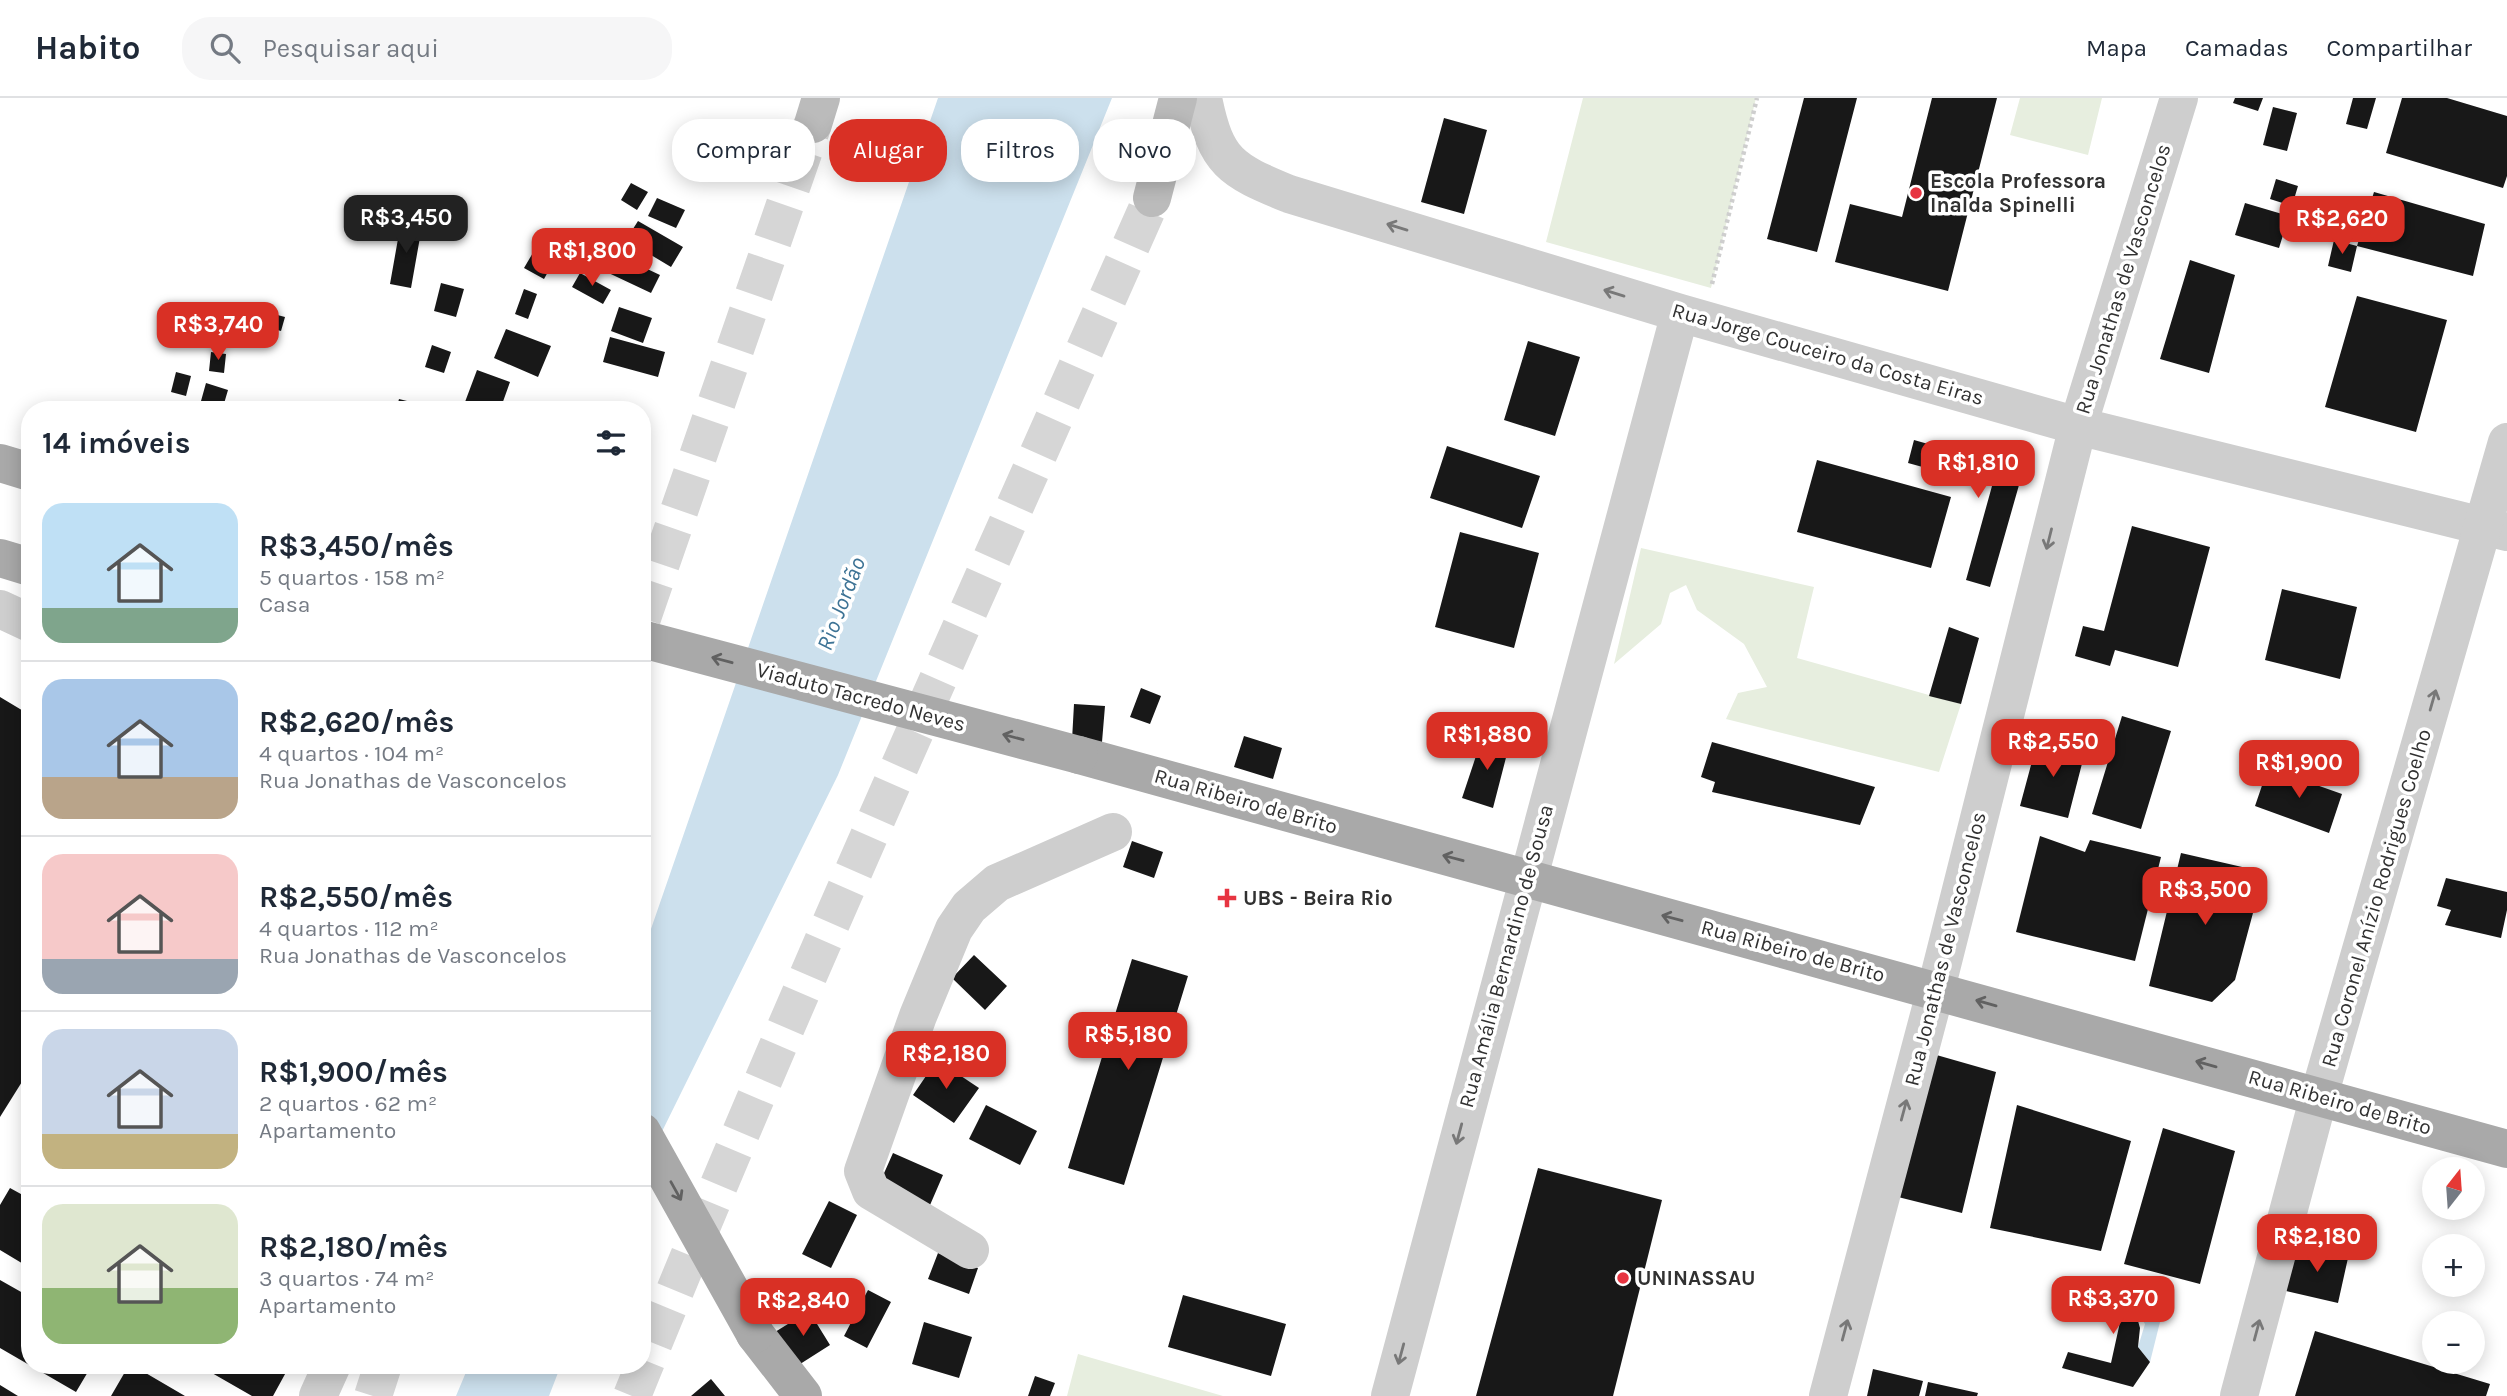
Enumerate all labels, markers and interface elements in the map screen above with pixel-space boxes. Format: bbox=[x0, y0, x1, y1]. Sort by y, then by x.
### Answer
search box bbox=[182, 17, 672, 80]
text: Habito bbox=[35, 29, 140, 67]
icon: search bbox=[206, 29, 244, 67]
text: Pesquisar aqui bbox=[262, 33, 439, 64]
text: Mapa bbox=[2086, 34, 2147, 62]
text: Camadas bbox=[2185, 34, 2289, 62]
text: Compartilhar bbox=[2327, 34, 2472, 62]
chip: Comprar bbox=[672, 119, 815, 182]
chip: Alugar bbox=[829, 119, 947, 182]
chip: Filtros bbox=[961, 119, 1079, 182]
chip: Novo bbox=[1093, 119, 1196, 182]
street label: Rua Jonathas de Vasconcelos bbox=[2070, 141, 2176, 417]
place label: Escola Professora Inalda Spinelli bbox=[1930, 169, 2106, 217]
marker: Escola Professora Inalda Spinelli bbox=[1908, 185, 1924, 201]
pin: R$3,450 bbox=[341, 195, 471, 255]
pin: R$2,620 bbox=[2277, 197, 2407, 256]
text: R$3,450 bbox=[360, 204, 452, 231]
text: R$2,620 bbox=[2296, 205, 2388, 232]
one-way arrow bbox=[1386, 220, 1408, 232]
pin: R$1,800 bbox=[527, 228, 657, 288]
text: R$1,800 bbox=[548, 237, 636, 264]
one-way arrow bbox=[1604, 286, 1626, 299]
street label: Rua Jorge Couceiro da Costa Eiras bbox=[1669, 298, 1987, 410]
pin: R$3,740 bbox=[153, 302, 283, 362]
text: R$3,740 bbox=[173, 311, 263, 338]
icon: filters bbox=[592, 424, 630, 462]
text: 14 imóveis bbox=[42, 425, 191, 461]
pin: R$1,810 bbox=[1913, 440, 2043, 500]
text: R$1,810 bbox=[1937, 449, 2019, 476]
one-way arrow bbox=[2042, 527, 2055, 550]
text: R$3,450/mês bbox=[259, 528, 454, 564]
icon: home bbox=[98, 531, 182, 615]
water label: Rio Jordão bbox=[811, 553, 871, 655]
text: 5 quartos · 158 m² bbox=[259, 564, 445, 591]
text: Casa bbox=[259, 591, 311, 618]
one-way arrow bbox=[711, 653, 734, 666]
street label: Viaduto Tacredo Neves bbox=[754, 658, 968, 736]
one-way arrow bbox=[2428, 690, 2441, 712]
text: R$2,620/mês bbox=[259, 704, 454, 740]
icon: home bbox=[98, 707, 182, 791]
pin: R$1,880 bbox=[1422, 712, 1552, 772]
pin: R$2,550 bbox=[1988, 720, 2118, 779]
text: R$1,880 bbox=[1443, 721, 1531, 748]
street label: Rua Coronel Anízio Rodrigues Coelho bbox=[2316, 726, 2436, 1070]
text: R$2,550 bbox=[2007, 728, 2099, 755]
one-way arrow bbox=[1002, 730, 1025, 743]
text: 4 quartos · 104 m² bbox=[259, 740, 444, 767]
pin: R$1,900 bbox=[2234, 740, 2364, 800]
text: R$1,900 bbox=[2255, 749, 2343, 776]
street label: Rua Ribeiro de Brito bbox=[1152, 763, 1340, 839]
text: Rua Jonathas de Vasconcelos bbox=[259, 767, 567, 794]
street label: Rua Amália Bernardino de Sousa bbox=[1454, 802, 1558, 1110]
street label: Rua Jonathas de Vasconcelos bbox=[1899, 810, 1991, 1088]
one-way arrow bbox=[1442, 851, 1464, 864]
pin: R$3,500 bbox=[2140, 868, 2270, 927]
text: R$3,500 bbox=[2158, 876, 2252, 903]
text: R$2,550/mês bbox=[259, 879, 453, 915]
icon: home bbox=[98, 882, 182, 966]
place label: UBS - Beira Rio bbox=[1243, 886, 1393, 910]
marker: UBS - Beira Rio bbox=[1217, 888, 1237, 908]
one-way arrow bbox=[1661, 911, 1684, 924]
text: 4 quartos · 112 m² bbox=[259, 915, 439, 942]
street label: Rua Ribeiro de Brito bbox=[1698, 915, 1888, 987]
text: Rua Jonathas de Vasconcelos bbox=[259, 942, 567, 969]
one-way arrow bbox=[1976, 996, 1998, 1009]
pin: R$5,180 bbox=[1063, 1012, 1193, 1072]
text: R$5,180 bbox=[1084, 1021, 1172, 1048]
pin: R$2,180 bbox=[881, 1032, 1011, 1091]
text: R$2,180 bbox=[902, 1040, 990, 1067]
text: R$1,900/mês bbox=[259, 1054, 448, 1090]
icon: home bbox=[98, 1057, 182, 1141]
one-way arrow bbox=[2195, 1057, 2217, 1070]
street label: Rua Ribeiro de Brito bbox=[2246, 1064, 2434, 1140]
text: 2 quartos · 62 m² bbox=[259, 1090, 437, 1117]
one-way arrow bbox=[1898, 1099, 1911, 1121]
text: Apartamento bbox=[259, 1117, 396, 1144]
one-way arrow bbox=[1452, 1122, 1465, 1145]
north arrow bbox=[2422, 1157, 2485, 1220]
map controls bbox=[2422, 1157, 2485, 1374]
one-way arrow bbox=[669, 1181, 683, 1201]
pin: R$2,180 bbox=[2252, 1214, 2382, 1274]
text: R$2,180 bbox=[2273, 1223, 2361, 1250]
text: R$2,180/mês bbox=[259, 1229, 448, 1265]
icon: home bbox=[98, 1232, 182, 1316]
button: + bbox=[2422, 1234, 2485, 1297]
text: 3 quartos · 74 m² bbox=[259, 1265, 435, 1292]
place label: UNINASSAU bbox=[1637, 1266, 1756, 1290]
marker: UNINASSAU bbox=[1615, 1270, 1631, 1286]
pin: R$3,370 bbox=[2048, 1276, 2178, 1336]
pin: R$2,840 bbox=[738, 1278, 868, 1338]
text: R$3,370 bbox=[2067, 1285, 2159, 1312]
text: R$2,840 bbox=[756, 1287, 850, 1314]
text: Apartamento bbox=[259, 1292, 396, 1319]
button: − bbox=[2422, 1311, 2485, 1374]
one-way arrow bbox=[1839, 1319, 1852, 1342]
one-way arrow bbox=[2251, 1319, 2264, 1342]
one-way arrow bbox=[1393, 1343, 1406, 1365]

